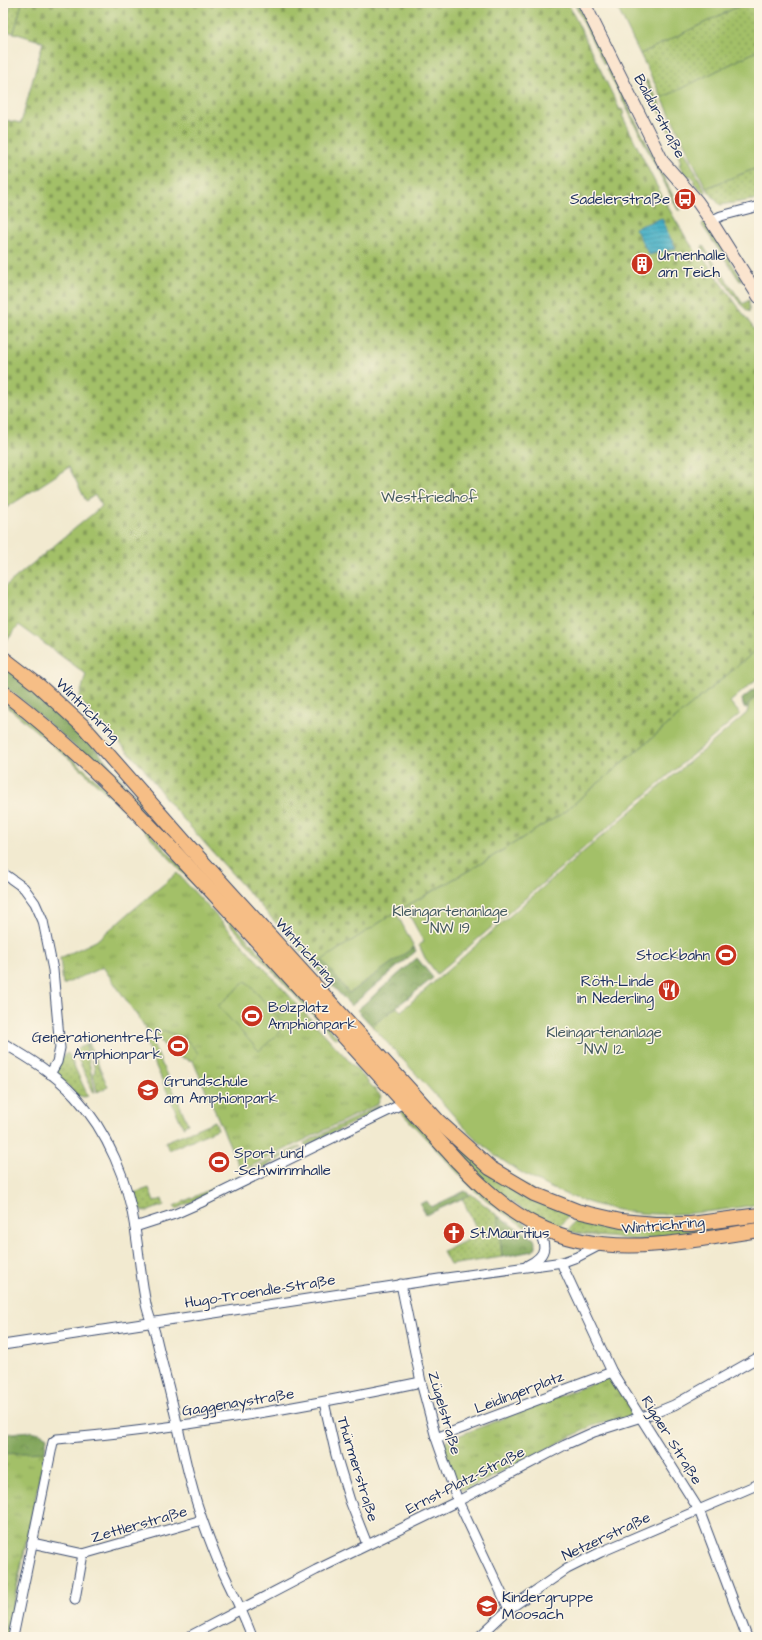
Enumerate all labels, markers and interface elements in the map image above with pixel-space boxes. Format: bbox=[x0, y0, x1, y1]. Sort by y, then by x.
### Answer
street label: Baldurstraße bbox=[629, 70, 691, 162]
bus stop icon: Sadelerstraße bbox=[672, 186, 698, 212]
place label: Sadelerstraße bbox=[570, 189, 670, 210]
place label: Urnenhalle am Teich bbox=[658, 245, 726, 283]
building icon: Urnenhalle am Teich bbox=[629, 251, 655, 277]
park label: Westfriedhof bbox=[381, 487, 477, 508]
street label: Wintrichring bbox=[50, 674, 125, 748]
park label: Kleingartenanlage NW 19 bbox=[392, 901, 508, 939]
street label: Wintrichring bbox=[269, 913, 341, 990]
sports icon: Stockbahn bbox=[713, 942, 739, 968]
place label: Stockbahn bbox=[636, 945, 711, 966]
place label: Röth-Linde in Nederling bbox=[577, 971, 654, 1010]
restaurant icon: Röth-Linde in Nederling bbox=[656, 977, 682, 1003]
place label: Bolzplatz Amphionpark bbox=[268, 997, 357, 1035]
sports icon: Bolzplatz Amphionpark bbox=[239, 1003, 265, 1029]
park label: Kleingartenanlage NW 12 bbox=[546, 1022, 662, 1060]
place label: Generationentreff Amphionpark bbox=[32, 1027, 162, 1065]
sports icon: Generationentreff Amphionpark bbox=[165, 1033, 191, 1059]
place label: Grundschule am Amphionpark bbox=[164, 1071, 278, 1109]
school or university icon: Grundschule am Amphionpark bbox=[135, 1077, 161, 1103]
place label: Sport und -Schwimmhalle bbox=[234, 1143, 331, 1181]
sports icon: Sport und -Schwimmhalle bbox=[206, 1149, 232, 1175]
street label: Wintrichring bbox=[621, 1211, 706, 1241]
church icon: St.Mauritius bbox=[441, 1220, 467, 1246]
place label: St.Mauritius bbox=[470, 1223, 550, 1244]
street label: Hugo-Troendle-Straße bbox=[183, 1269, 337, 1315]
street label: Leidingerplatz bbox=[471, 1366, 568, 1420]
street label: Zügelstraße bbox=[422, 1369, 466, 1458]
street label: Gaggenaystraße bbox=[181, 1383, 296, 1423]
street label: Rigaer Straße bbox=[635, 1392, 707, 1489]
street label: Thürmerstraße bbox=[332, 1414, 383, 1524]
street label: Ernst-Platz-Straße bbox=[402, 1441, 528, 1520]
street label: Zettlerstraße bbox=[89, 1501, 190, 1548]
street label: Netzerstraße bbox=[558, 1507, 654, 1566]
place label: Kindergruppe Moosach bbox=[502, 1587, 593, 1625]
school or university icon: Kindergruppe Moosach bbox=[474, 1593, 500, 1619]

